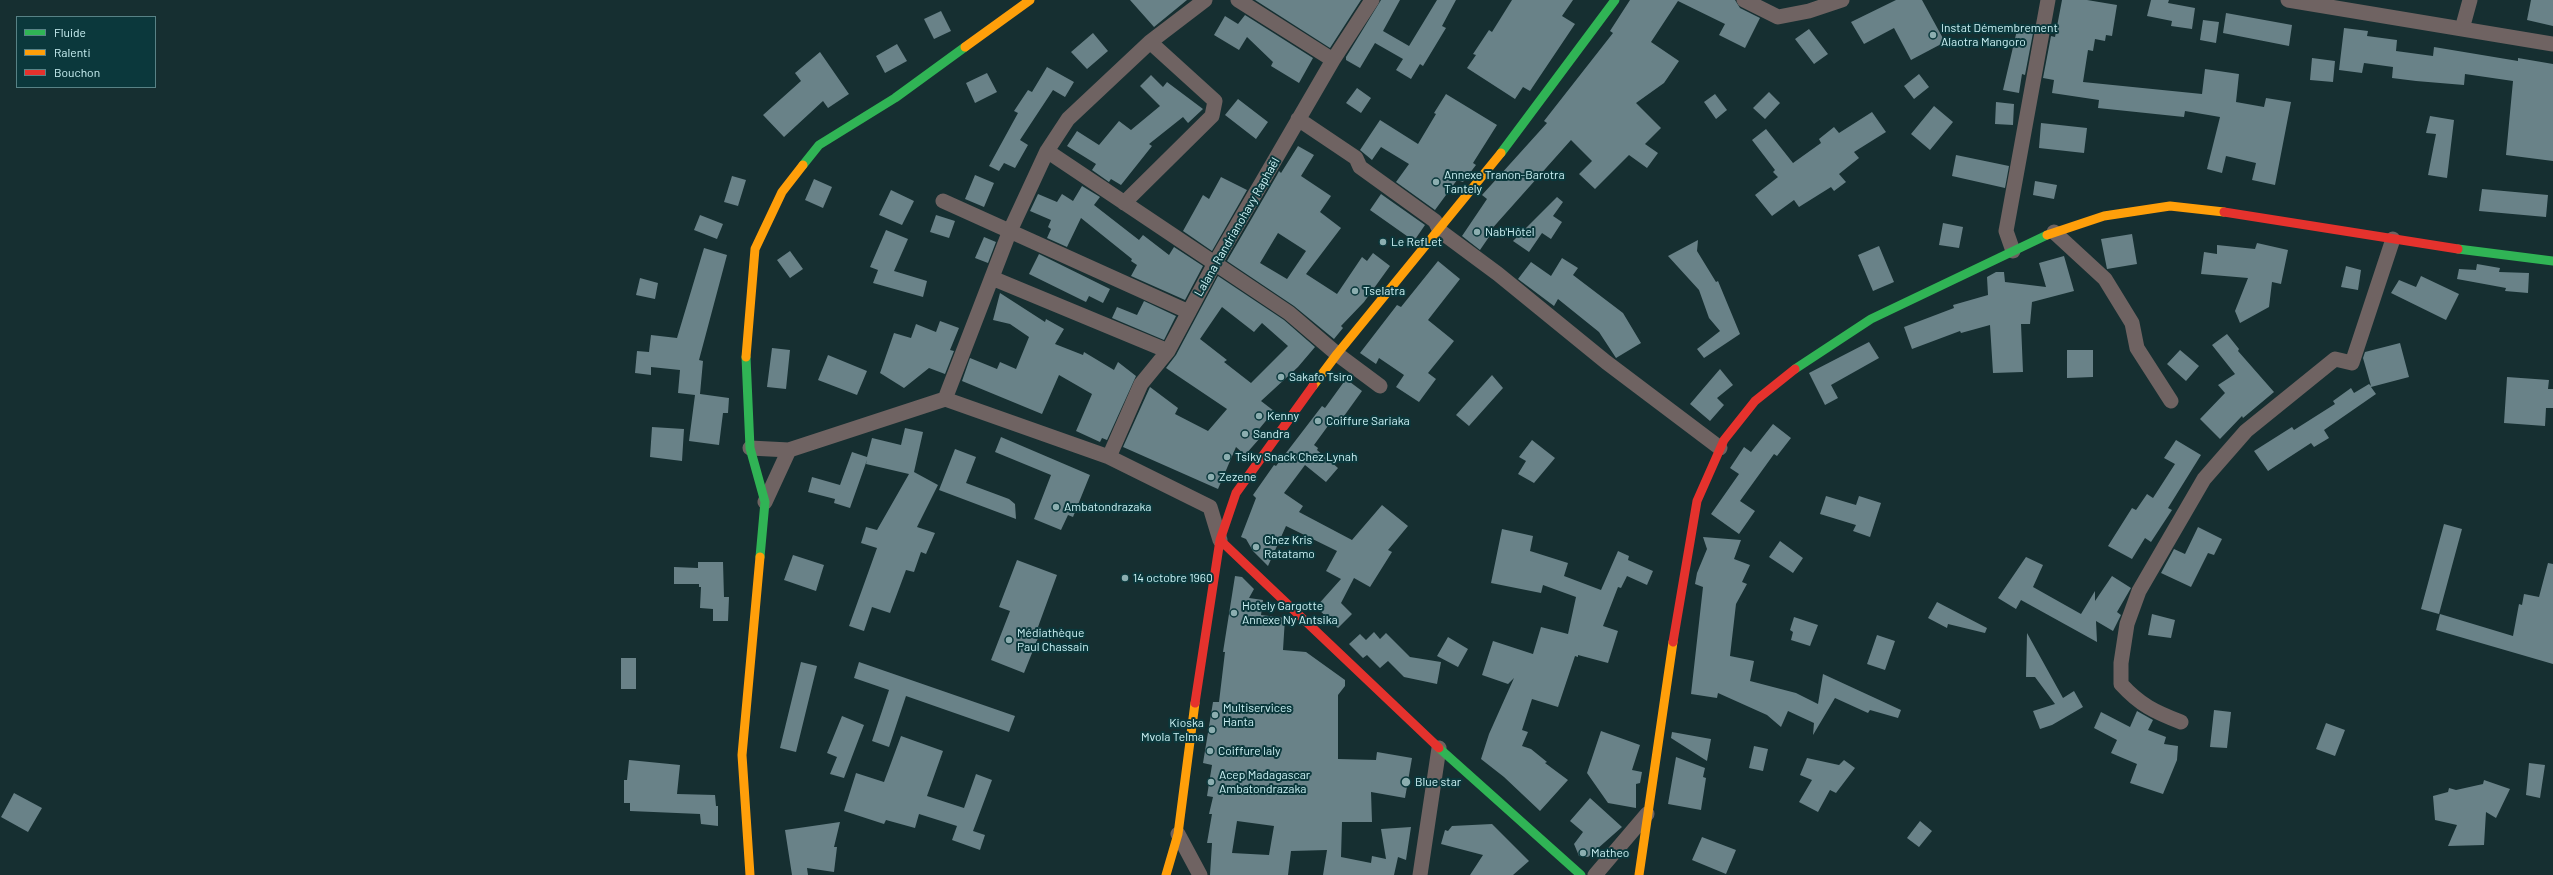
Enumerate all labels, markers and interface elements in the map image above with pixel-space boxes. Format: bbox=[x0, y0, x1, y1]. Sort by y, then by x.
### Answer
legend bbox=[16, 16, 156, 88]
place label: Instat Démembrement Alaotra Mangoro bbox=[1941, 21, 2058, 49]
text: Fluide bbox=[54, 25, 86, 39]
marker: Instat Démembrement Alaotra Mangoro bbox=[1928, 30, 1938, 40]
text: Ralenti bbox=[54, 45, 91, 59]
text: Bouchon bbox=[54, 65, 100, 79]
street label: Lalana Randrianohavy Raphaël bbox=[1191, 155, 1283, 299]
place label: Annexe Tranon-Barotra Tantely bbox=[1444, 168, 1565, 196]
marker: Annexe Tranon-Barotra Tantely bbox=[1431, 177, 1441, 187]
place label: Nab'Hôtel bbox=[1485, 225, 1535, 239]
marker: Nab'Hôtel bbox=[1472, 227, 1482, 237]
place label: Le RefLet bbox=[1391, 235, 1442, 249]
marker: Le RefLet bbox=[1378, 237, 1388, 247]
place label: Tselatra bbox=[1363, 284, 1405, 298]
marker: Tselatra bbox=[1350, 286, 1360, 296]
place label: Sakafo Tsiro bbox=[1289, 370, 1353, 384]
marker: Sakafo Tsiro bbox=[1276, 372, 1286, 382]
place label: Kenny bbox=[1267, 409, 1299, 423]
marker: Kenny bbox=[1254, 411, 1264, 421]
place label: Coiffure Sariaka bbox=[1326, 414, 1410, 428]
marker: Coiffure Sariaka bbox=[1313, 416, 1323, 426]
place label: Sandra bbox=[1253, 427, 1290, 441]
marker: Sandra bbox=[1240, 429, 1250, 439]
place label: Tsiky Snack Chez Lynah bbox=[1235, 450, 1357, 464]
marker: Tsiky Snack Chez Lynah bbox=[1222, 452, 1232, 462]
place label: Zezene bbox=[1219, 470, 1256, 484]
marker: Zezene bbox=[1206, 472, 1216, 482]
place label: Ambatondrazaka bbox=[1064, 500, 1151, 514]
marker: Ambatondrazaka bbox=[1051, 502, 1061, 512]
place label: Chez Kris Ratatamo bbox=[1264, 533, 1315, 561]
marker: Chez Kris Ratatamo bbox=[1251, 542, 1261, 552]
place label: 14 octobre 1960 bbox=[1133, 571, 1213, 585]
marker: 14 octobre 1960 bbox=[1120, 573, 1130, 583]
place label: Hotely Gargotte Annexe Ny Antsika bbox=[1242, 599, 1338, 627]
marker: Hotely Gargotte Annexe Ny Antsika bbox=[1229, 608, 1239, 618]
place label: Médiathèque Paul Chassain bbox=[1017, 626, 1089, 654]
marker: Médiathèque Paul Chassain bbox=[1004, 635, 1014, 645]
place label: Multiservices Hanta bbox=[1223, 701, 1292, 729]
marker: Multiservices Hanta bbox=[1210, 710, 1220, 720]
place label: Kioska Mvola Telma bbox=[1141, 716, 1204, 744]
marker: Kioska Mvola Telma bbox=[1207, 725, 1217, 735]
place label: Coiffure Ialy bbox=[1218, 744, 1280, 758]
marker: Coiffure Ialy bbox=[1205, 746, 1215, 756]
place label: Acep Madagascar Ambatondrazaka bbox=[1219, 768, 1310, 796]
place label: Blue star bbox=[1415, 775, 1461, 789]
marker: Blue star bbox=[1400, 776, 1412, 788]
marker: Acep Madagascar Ambatondrazaka bbox=[1206, 777, 1216, 787]
place label: Matheo bbox=[1591, 846, 1629, 860]
marker: Matheo bbox=[1578, 848, 1588, 858]

